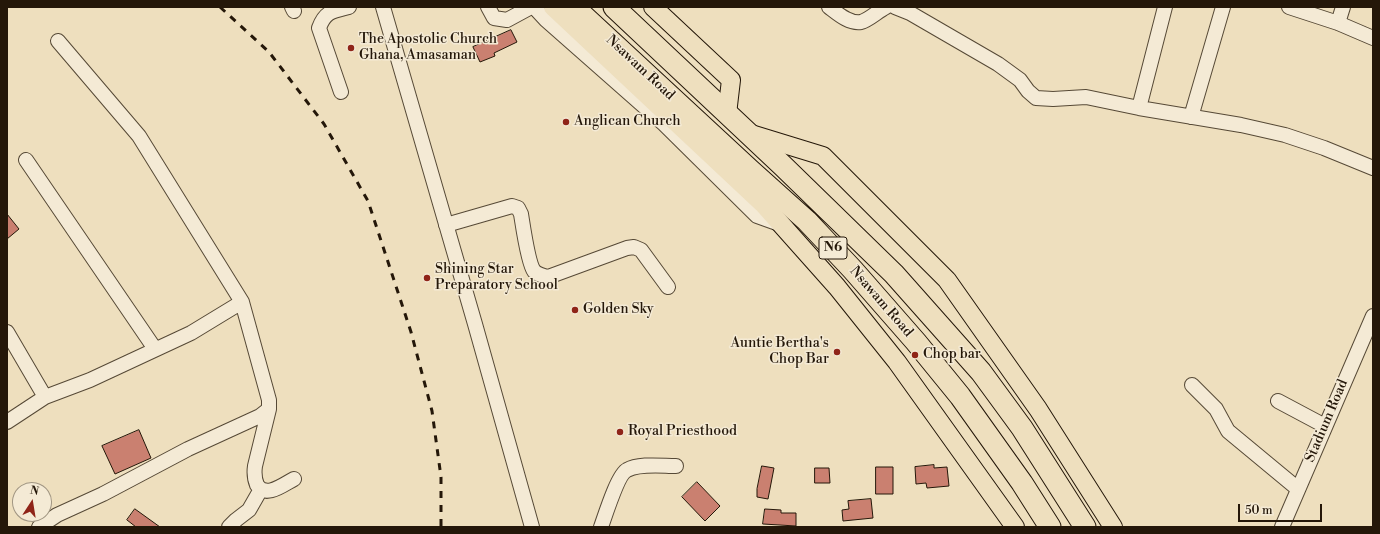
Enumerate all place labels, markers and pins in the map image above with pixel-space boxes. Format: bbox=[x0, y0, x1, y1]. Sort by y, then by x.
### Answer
place label: The Apostolic Church Ghana, Amasaman bbox=[359, 32, 497, 64]
marker: The Apostolic Church Ghana, Amasaman bbox=[346, 43, 356, 53]
place label: Anglican Church bbox=[574, 114, 680, 130]
marker: Anglican Church bbox=[561, 117, 571, 127]
place label: Shining Star Preparatory School bbox=[435, 262, 558, 294]
marker: Shining Star Preparatory School bbox=[422, 273, 432, 283]
place label: Golden Sky bbox=[583, 302, 654, 318]
marker: Golden Sky bbox=[570, 305, 580, 315]
place label: Auntie Bertha's Chop Bar bbox=[730, 336, 829, 368]
marker: Auntie Bertha's Chop Bar bbox=[832, 347, 842, 357]
place label: Chop bar bbox=[923, 347, 981, 363]
marker: Chop bar bbox=[910, 350, 920, 360]
place label: Royal Priesthood bbox=[628, 424, 737, 440]
marker: Royal Priesthood bbox=[615, 427, 625, 437]

